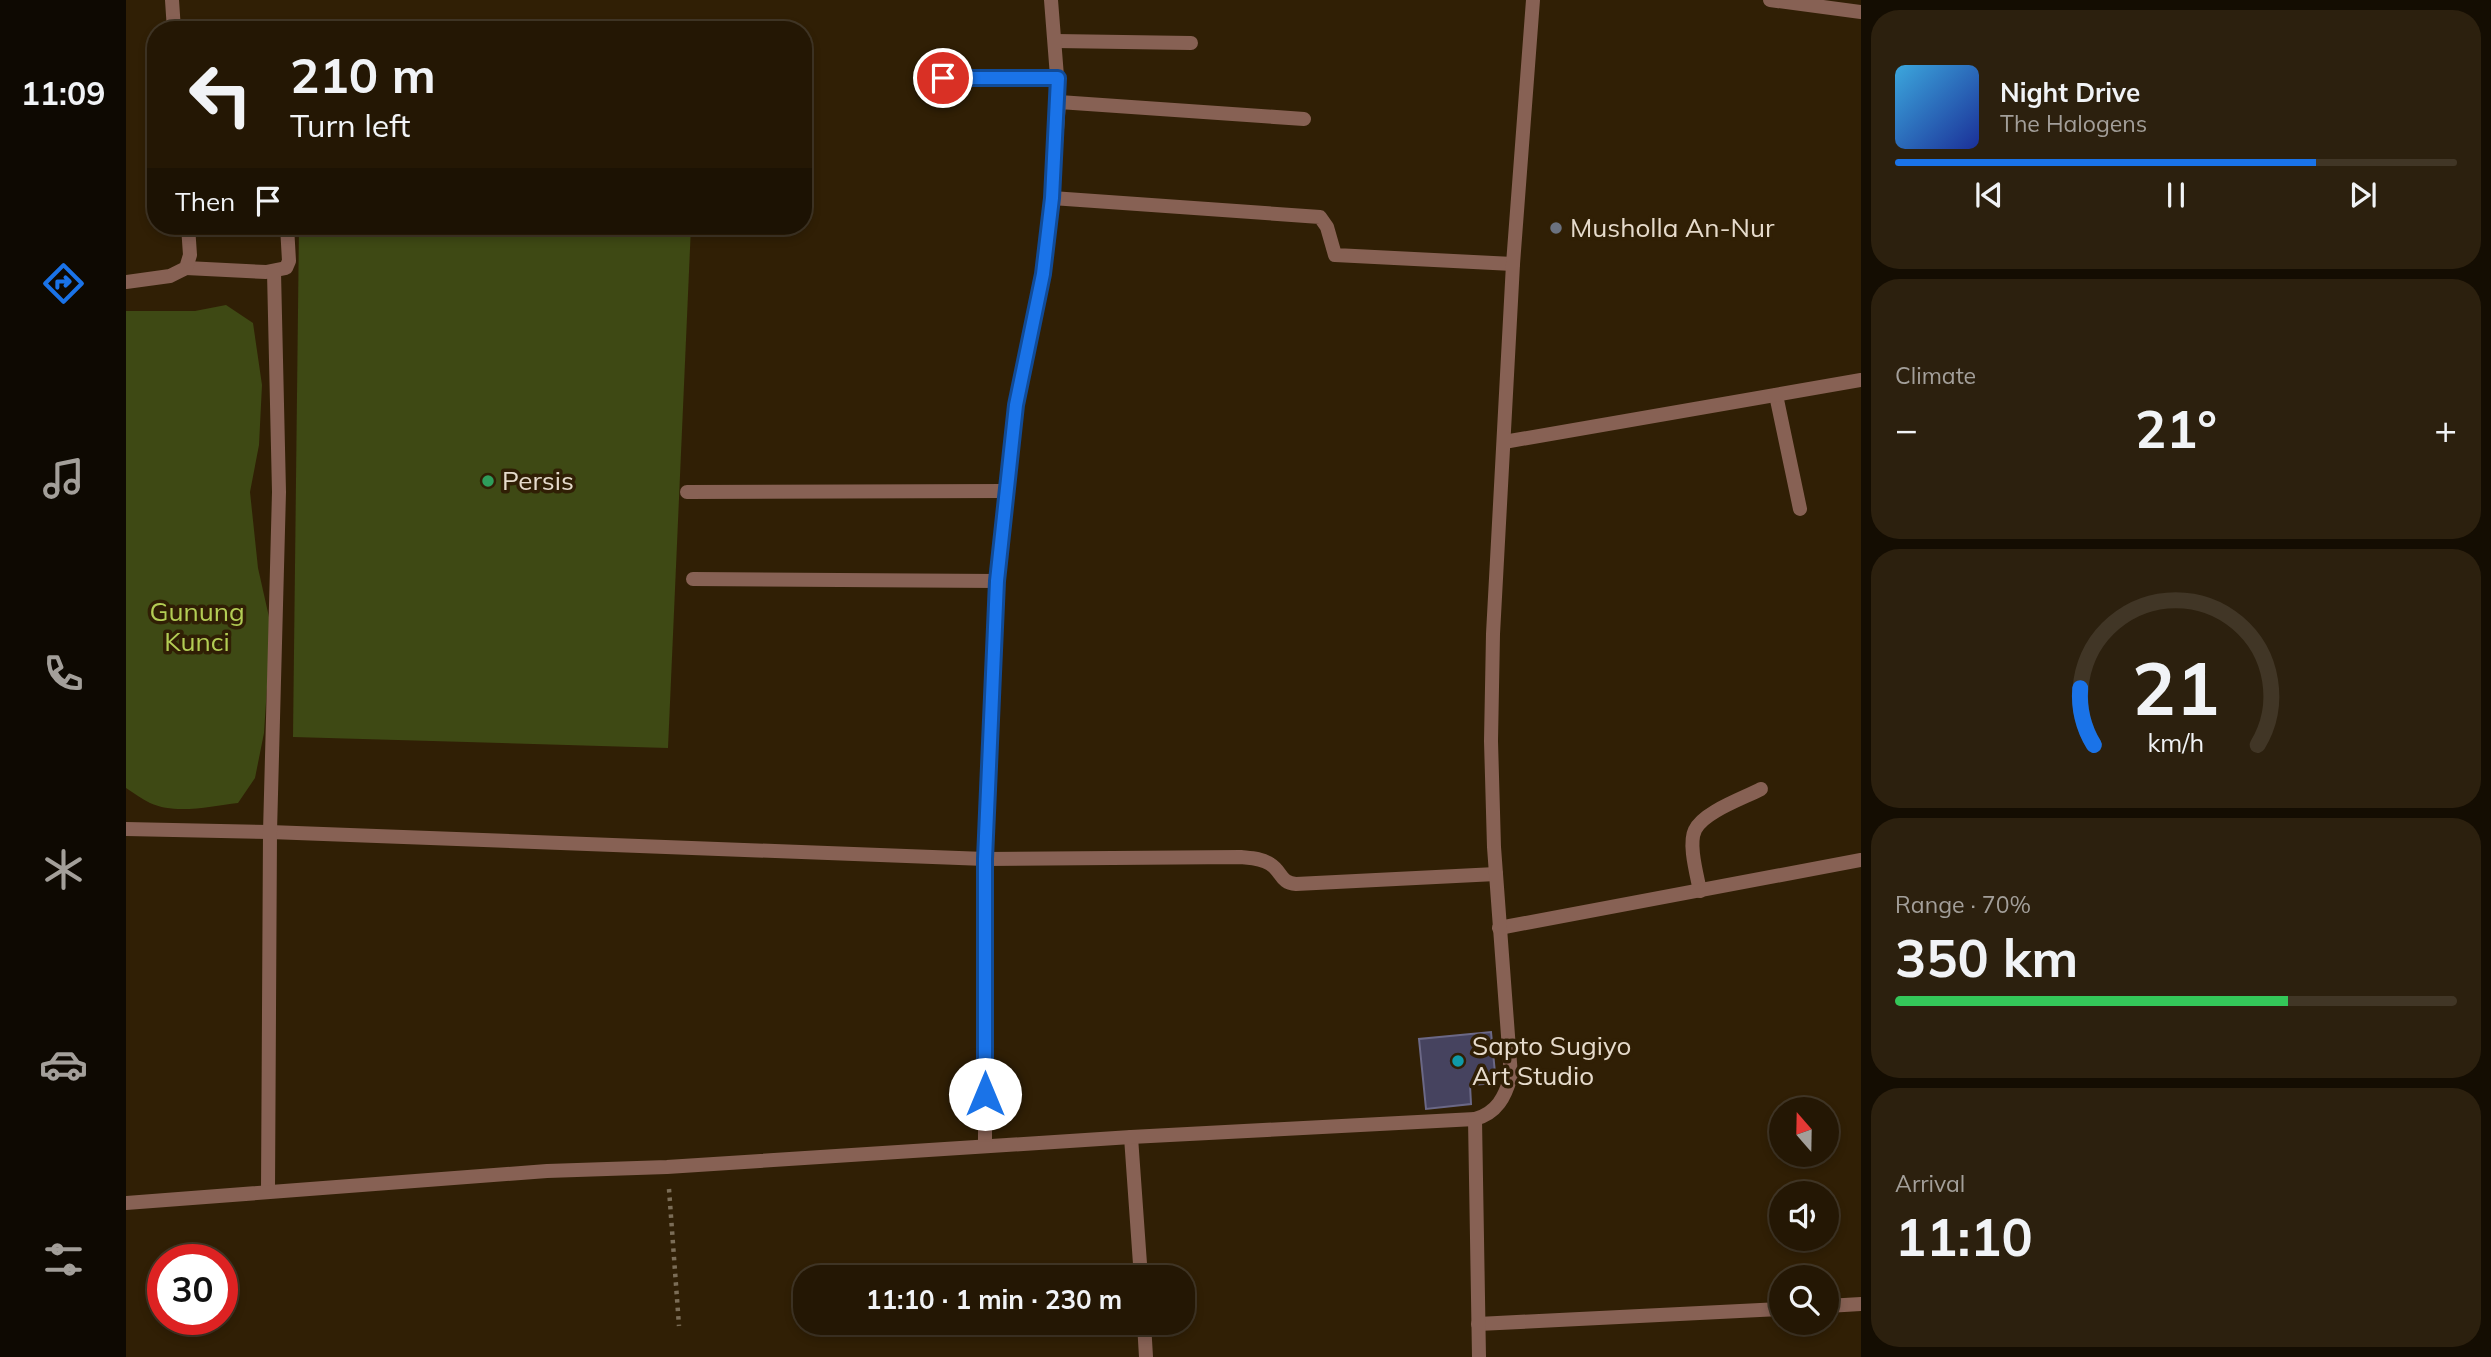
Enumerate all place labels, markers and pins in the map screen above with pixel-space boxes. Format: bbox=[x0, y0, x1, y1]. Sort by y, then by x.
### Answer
pin bbox=[913, 48, 973, 108]
place label: Musholla An-Nur bbox=[1570, 211, 1775, 244]
marker: Musholla An-Nur bbox=[1548, 220, 1564, 236]
place label: Persis bbox=[502, 464, 574, 497]
marker: Persis bbox=[480, 473, 496, 489]
place label: Sapto Sugiyo Art Studio bbox=[1472, 1029, 1631, 1092]
marker: Sapto Sugiyo Art Studio bbox=[1450, 1053, 1466, 1069]

